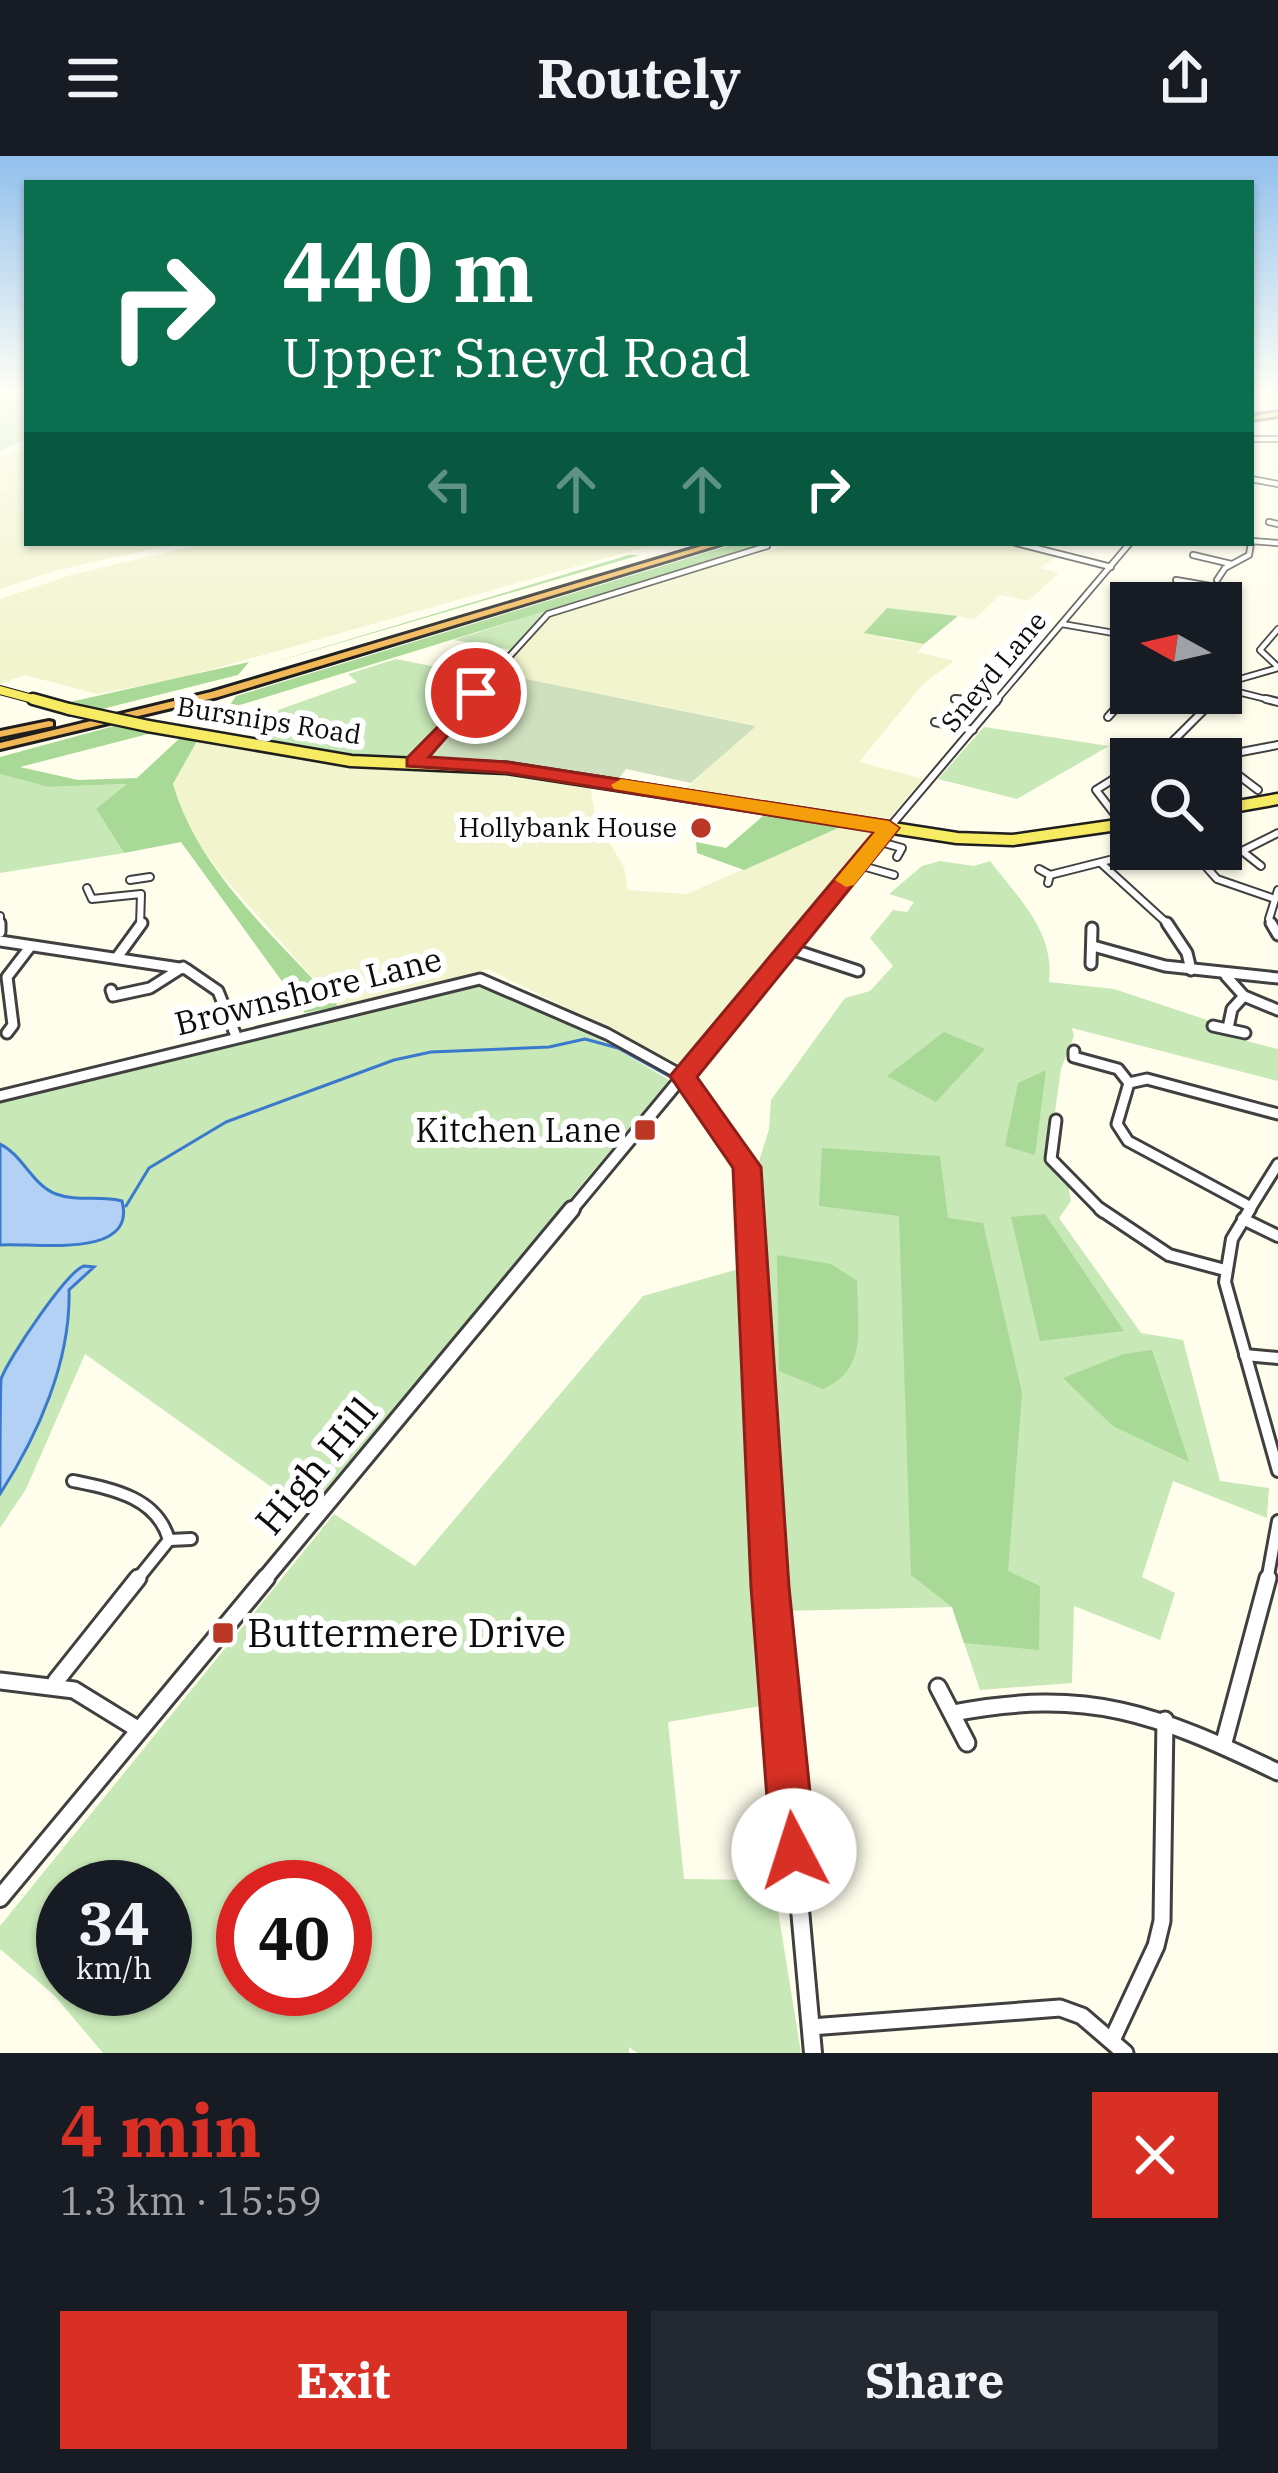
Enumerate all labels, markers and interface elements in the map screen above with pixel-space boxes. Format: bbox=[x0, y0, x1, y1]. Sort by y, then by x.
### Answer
text: Routely bbox=[537, 43, 741, 113]
icon: menu bbox=[60, 45, 126, 111]
icon: share bbox=[1152, 45, 1218, 111]
text: 440 m bbox=[282, 216, 534, 325]
icon: right bbox=[84, 228, 240, 384]
text: Upper Sneyd Road bbox=[282, 322, 751, 392]
icon: left bbox=[417, 456, 483, 522]
icon: ahead bbox=[543, 456, 609, 522]
icon: ahead bbox=[669, 456, 735, 522]
icon: right bbox=[795, 456, 861, 522]
north arrow bbox=[1110, 582, 1242, 714]
map controls bbox=[1110, 582, 1242, 870]
street label: Sneyd Lane bbox=[932, 604, 1053, 739]
pin bbox=[425, 642, 527, 744]
icon: arrive bbox=[443, 660, 509, 726]
street label: Bursnips Road bbox=[175, 688, 364, 751]
button: search bbox=[1110, 738, 1242, 870]
place label: Hollybank House bbox=[459, 809, 677, 844]
marker: Hollybank House bbox=[688, 815, 714, 841]
street label: Brownshore Lane bbox=[170, 937, 446, 1044]
place label: Kitchen Lane bbox=[415, 1108, 621, 1151]
marker: Kitchen Lane bbox=[632, 1117, 658, 1143]
street label: High Hill bbox=[243, 1386, 388, 1545]
place label: Buttermere Drive bbox=[247, 1607, 566, 1658]
marker: Buttermere Drive bbox=[210, 1620, 236, 1646]
position arrow bbox=[731, 1788, 857, 1914]
speed limit sign: 40 bbox=[216, 1860, 372, 2016]
text: 34 bbox=[78, 1883, 150, 1962]
text: km/h bbox=[76, 1948, 152, 1987]
text: 4 min bbox=[60, 2083, 262, 2177]
button: close bbox=[1092, 2092, 1218, 2218]
text: 1.3 km · 15:59 bbox=[60, 2175, 322, 2226]
button: Exit bbox=[60, 2311, 627, 2449]
button: Share bbox=[651, 2311, 1218, 2449]

